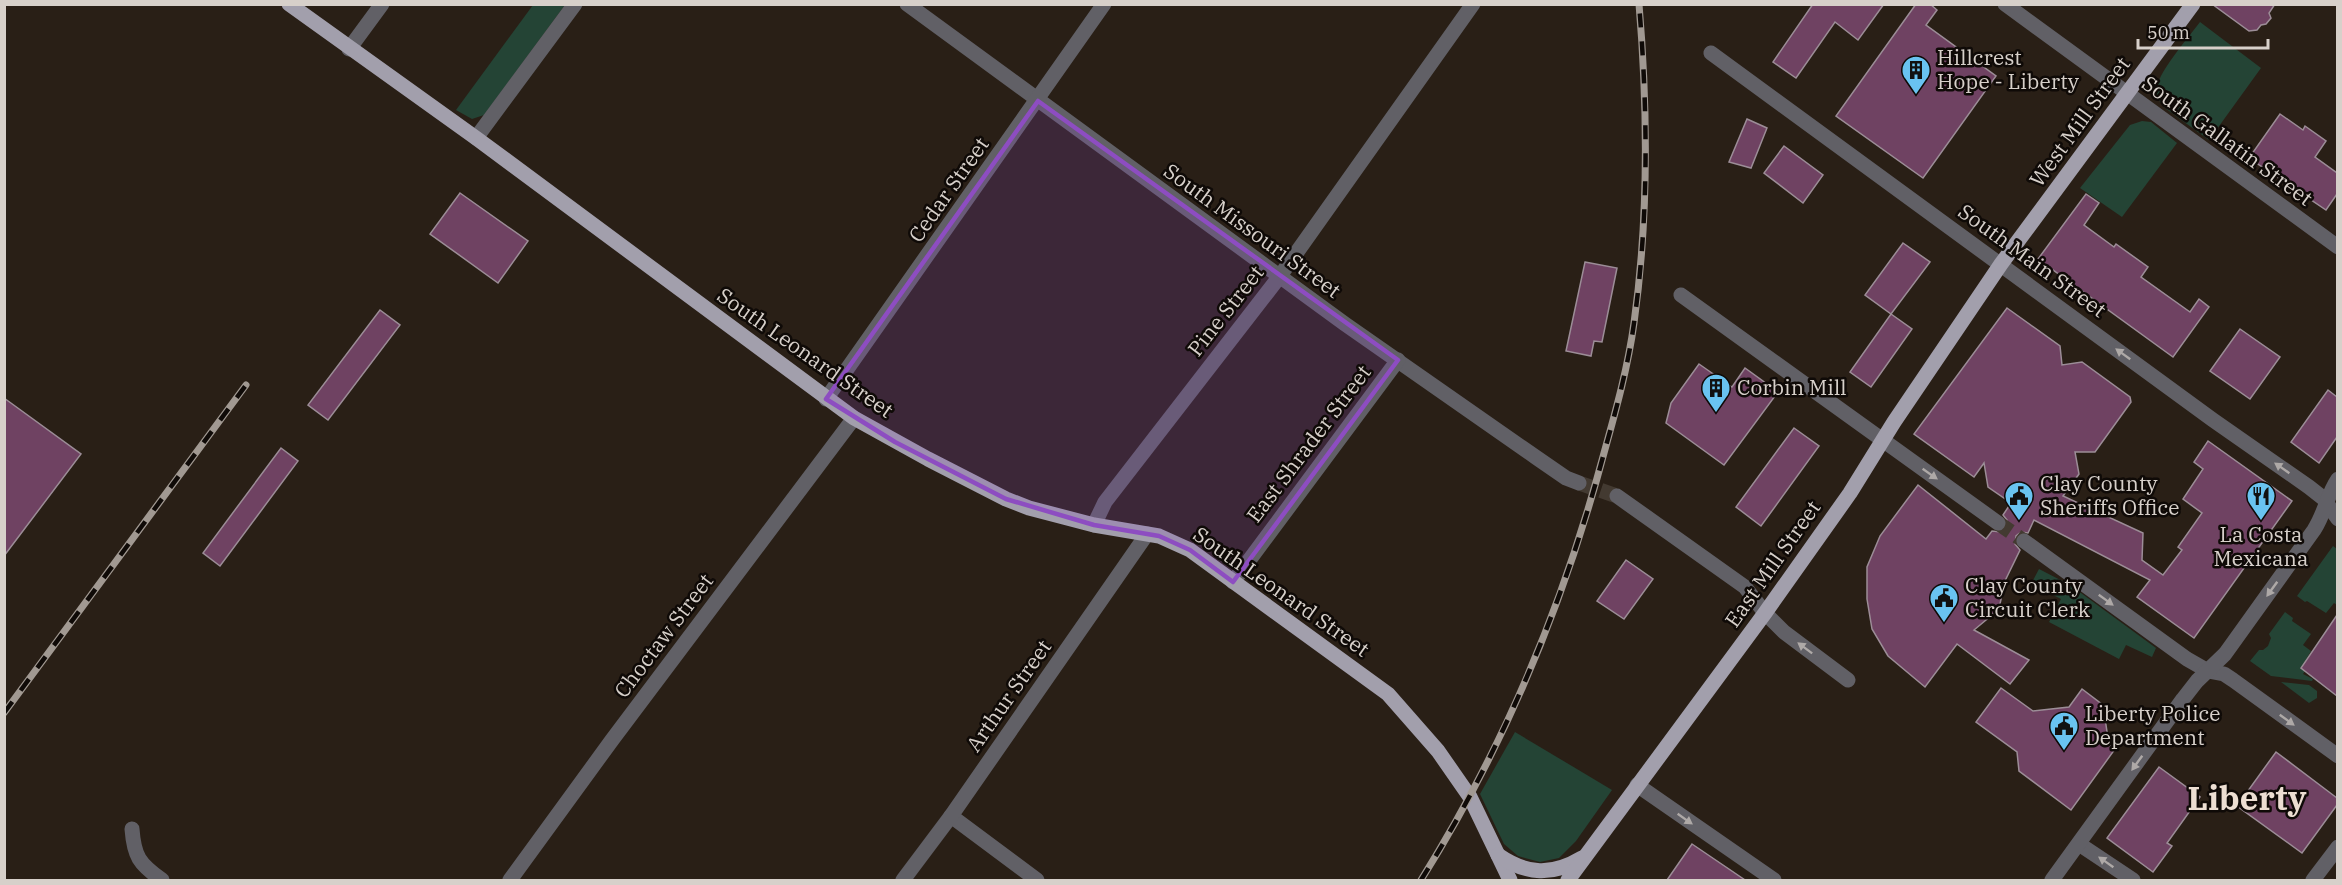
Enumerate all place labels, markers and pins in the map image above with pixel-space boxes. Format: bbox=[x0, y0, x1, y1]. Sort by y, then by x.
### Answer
place label: Hillcrest Hope - Liberty bbox=[1937, 43, 2080, 95]
building icon: Hillcrest Hope - Liberty bbox=[1900, 54, 1932, 96]
building icon: Corbin Mill bbox=[1700, 372, 1732, 414]
place label: Corbin Mill bbox=[1737, 373, 1847, 401]
place label: Clay County Sheriffs Office bbox=[2040, 469, 2180, 521]
public building icon: Clay County Sheriffs Office bbox=[2003, 480, 2035, 522]
restaurant icon: La Costa Mexicana bbox=[2245, 480, 2277, 522]
place label: La Costa Mexicana bbox=[2214, 520, 2308, 572]
place label: Clay County Circuit Clerk bbox=[1965, 571, 2091, 623]
public building icon: Clay County Circuit Clerk bbox=[1928, 582, 1960, 624]
place label: Liberty Police Department bbox=[2085, 699, 2220, 751]
public building icon: Liberty Police Department bbox=[2048, 710, 2080, 752]

